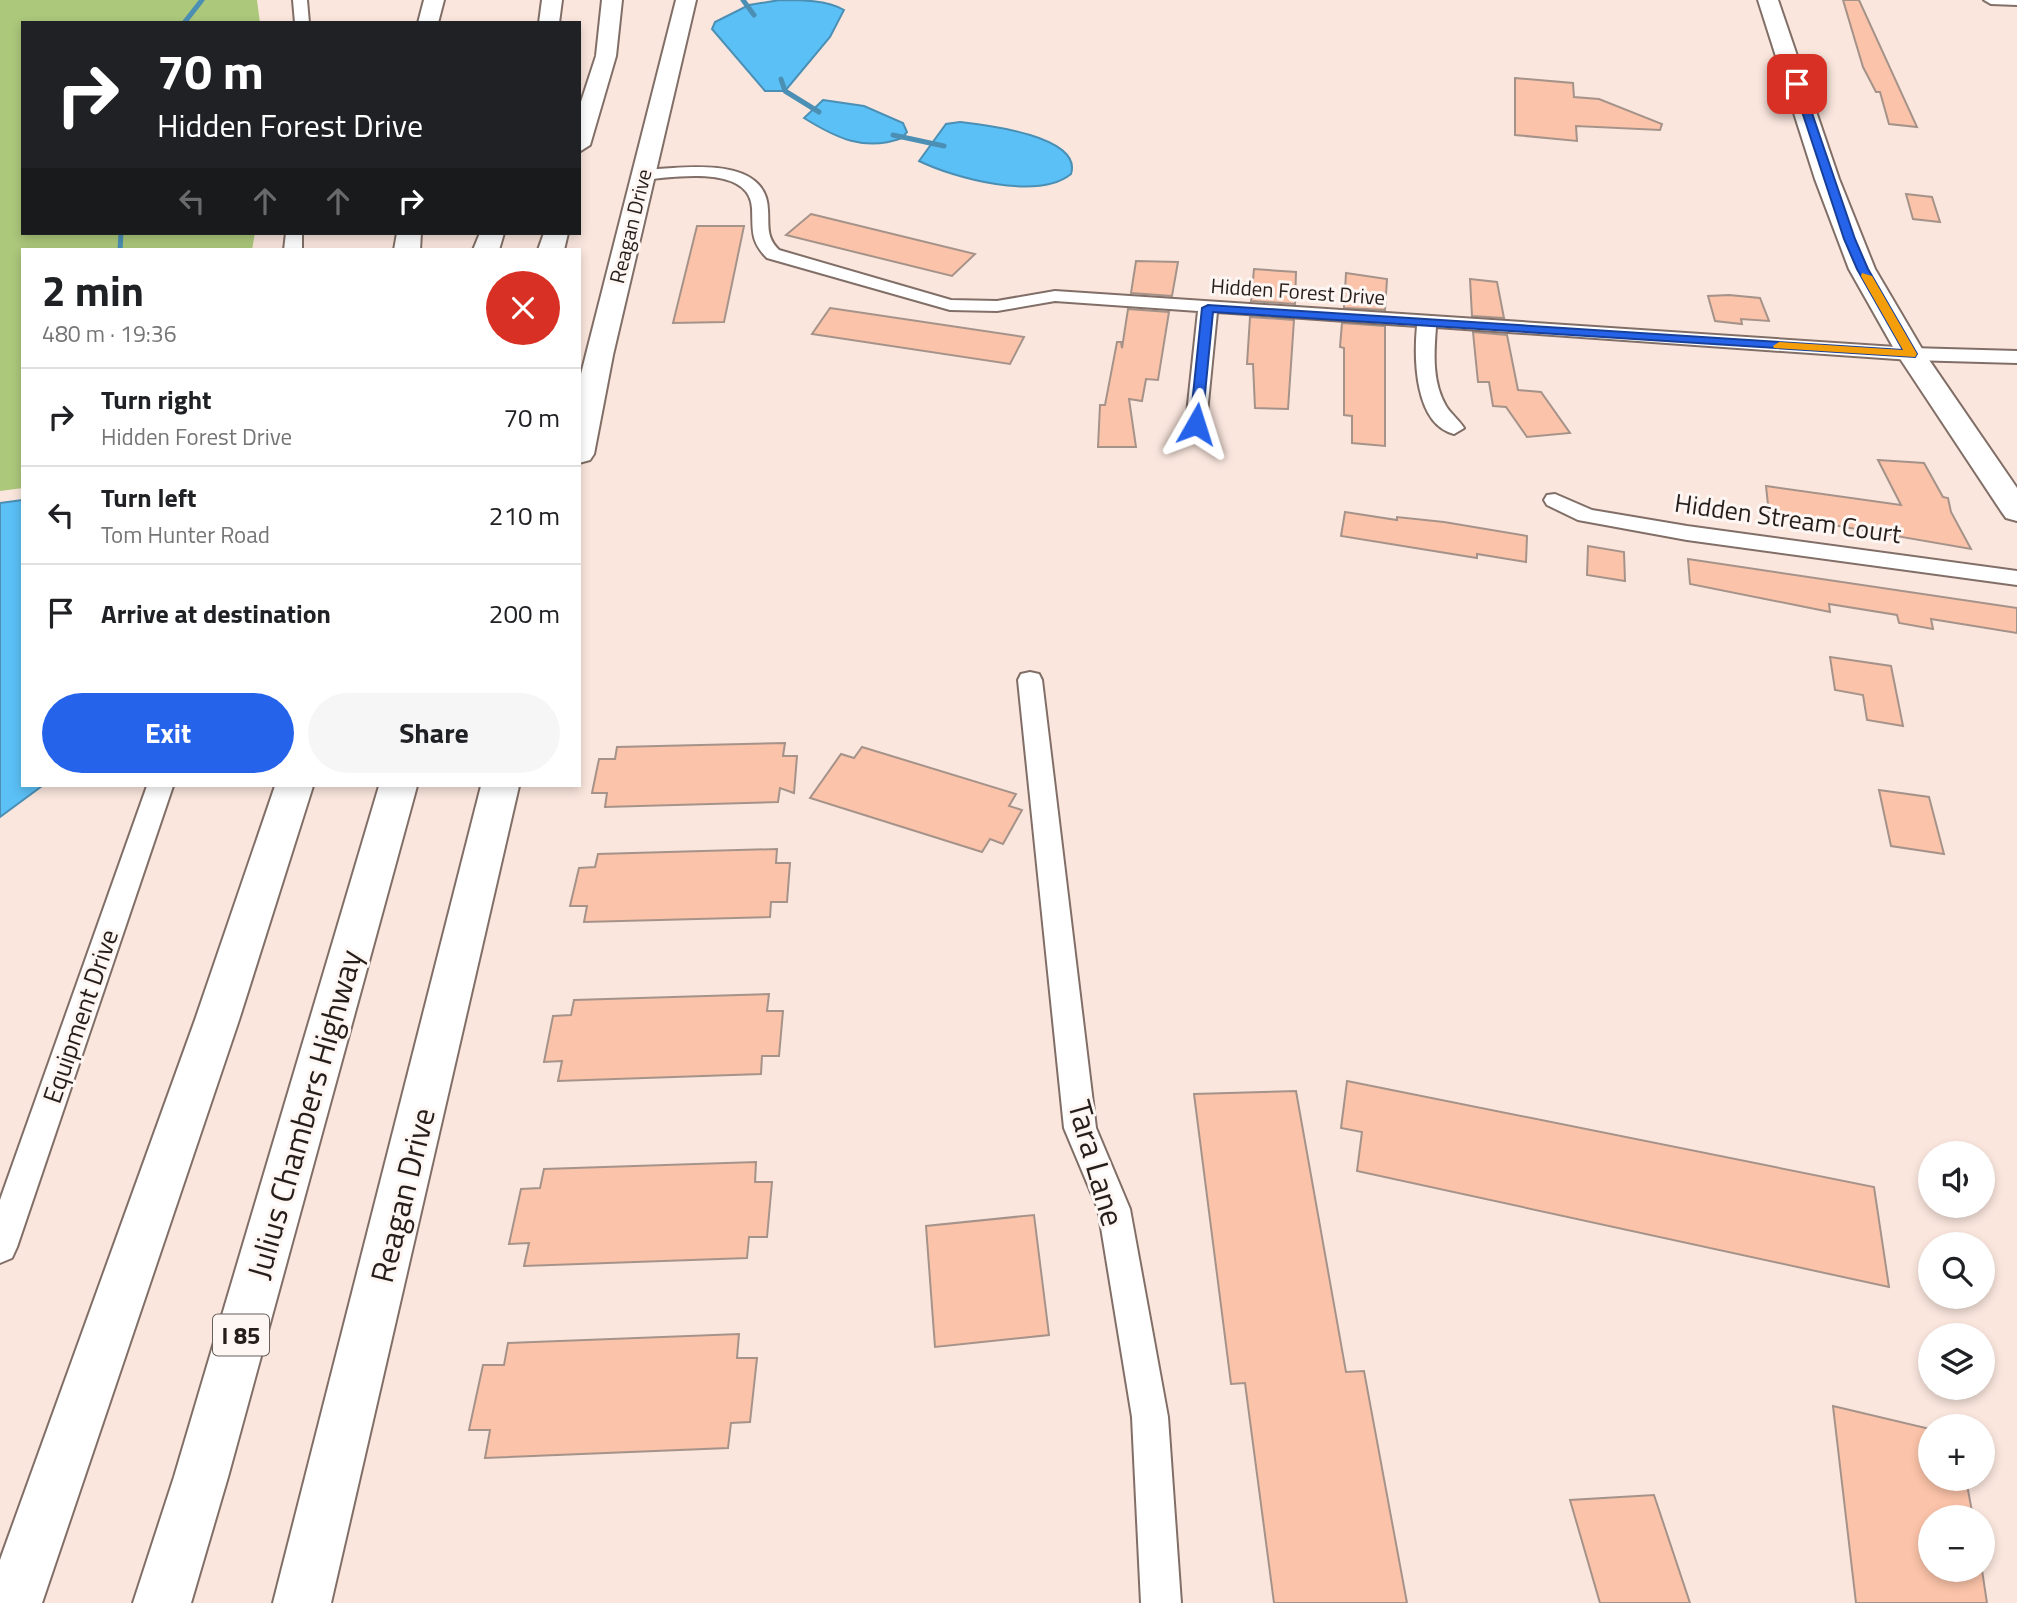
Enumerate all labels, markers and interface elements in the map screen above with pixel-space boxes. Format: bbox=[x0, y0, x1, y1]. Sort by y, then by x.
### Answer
text: 70 m bbox=[157, 33, 264, 108]
icon: right bbox=[42, 49, 133, 140]
pin bbox=[1767, 54, 1827, 114]
icon: arrive bbox=[1778, 65, 1816, 103]
text: Hidden Forest Drive bbox=[157, 101, 423, 149]
street label: Reagan Drive bbox=[600, 165, 660, 287]
icon: left bbox=[173, 182, 211, 220]
icon: ahead bbox=[246, 182, 284, 220]
icon: ahead bbox=[319, 182, 357, 220]
icon: right bbox=[392, 182, 430, 220]
text: 2 min bbox=[42, 258, 144, 322]
street label: Hidden Forest Drive bbox=[1210, 269, 1386, 313]
button: close bbox=[486, 271, 560, 345]
text: 480 m · 19:36 bbox=[42, 316, 177, 351]
text: Turn right bbox=[101, 380, 212, 419]
position arrow bbox=[1159, 387, 1233, 461]
icon: right bbox=[42, 398, 80, 436]
text: 70 m bbox=[503, 398, 560, 437]
text: Hidden Forest Drive bbox=[101, 419, 292, 454]
text: Turn left bbox=[101, 478, 196, 517]
street label: Hidden Stream Court bbox=[1672, 483, 1904, 553]
icon: left bbox=[42, 496, 80, 534]
text: 210 m bbox=[489, 496, 560, 535]
text: Tom Hunter Road bbox=[101, 517, 270, 552]
icon: arrive bbox=[42, 594, 80, 632]
text: Arrive at destination bbox=[101, 594, 331, 633]
text: 200 m bbox=[489, 594, 560, 633]
button: Exit bbox=[42, 693, 294, 773]
button: Share bbox=[308, 693, 560, 773]
street label: Equipment Drive bbox=[32, 924, 128, 1108]
street label: Julius Chambers Highway bbox=[234, 944, 374, 1284]
street label: Tara Lane bbox=[1056, 1094, 1138, 1232]
street label: Reagan Drive bbox=[357, 1103, 447, 1287]
map controls bbox=[1918, 1141, 1995, 1582]
button: sound bbox=[1918, 1141, 1995, 1218]
button: search bbox=[1918, 1232, 1995, 1309]
road number: I 85 bbox=[213, 1315, 269, 1356]
button: layers bbox=[1918, 1323, 1995, 1400]
button: + bbox=[1918, 1414, 1995, 1491]
button: − bbox=[1918, 1505, 1995, 1582]

